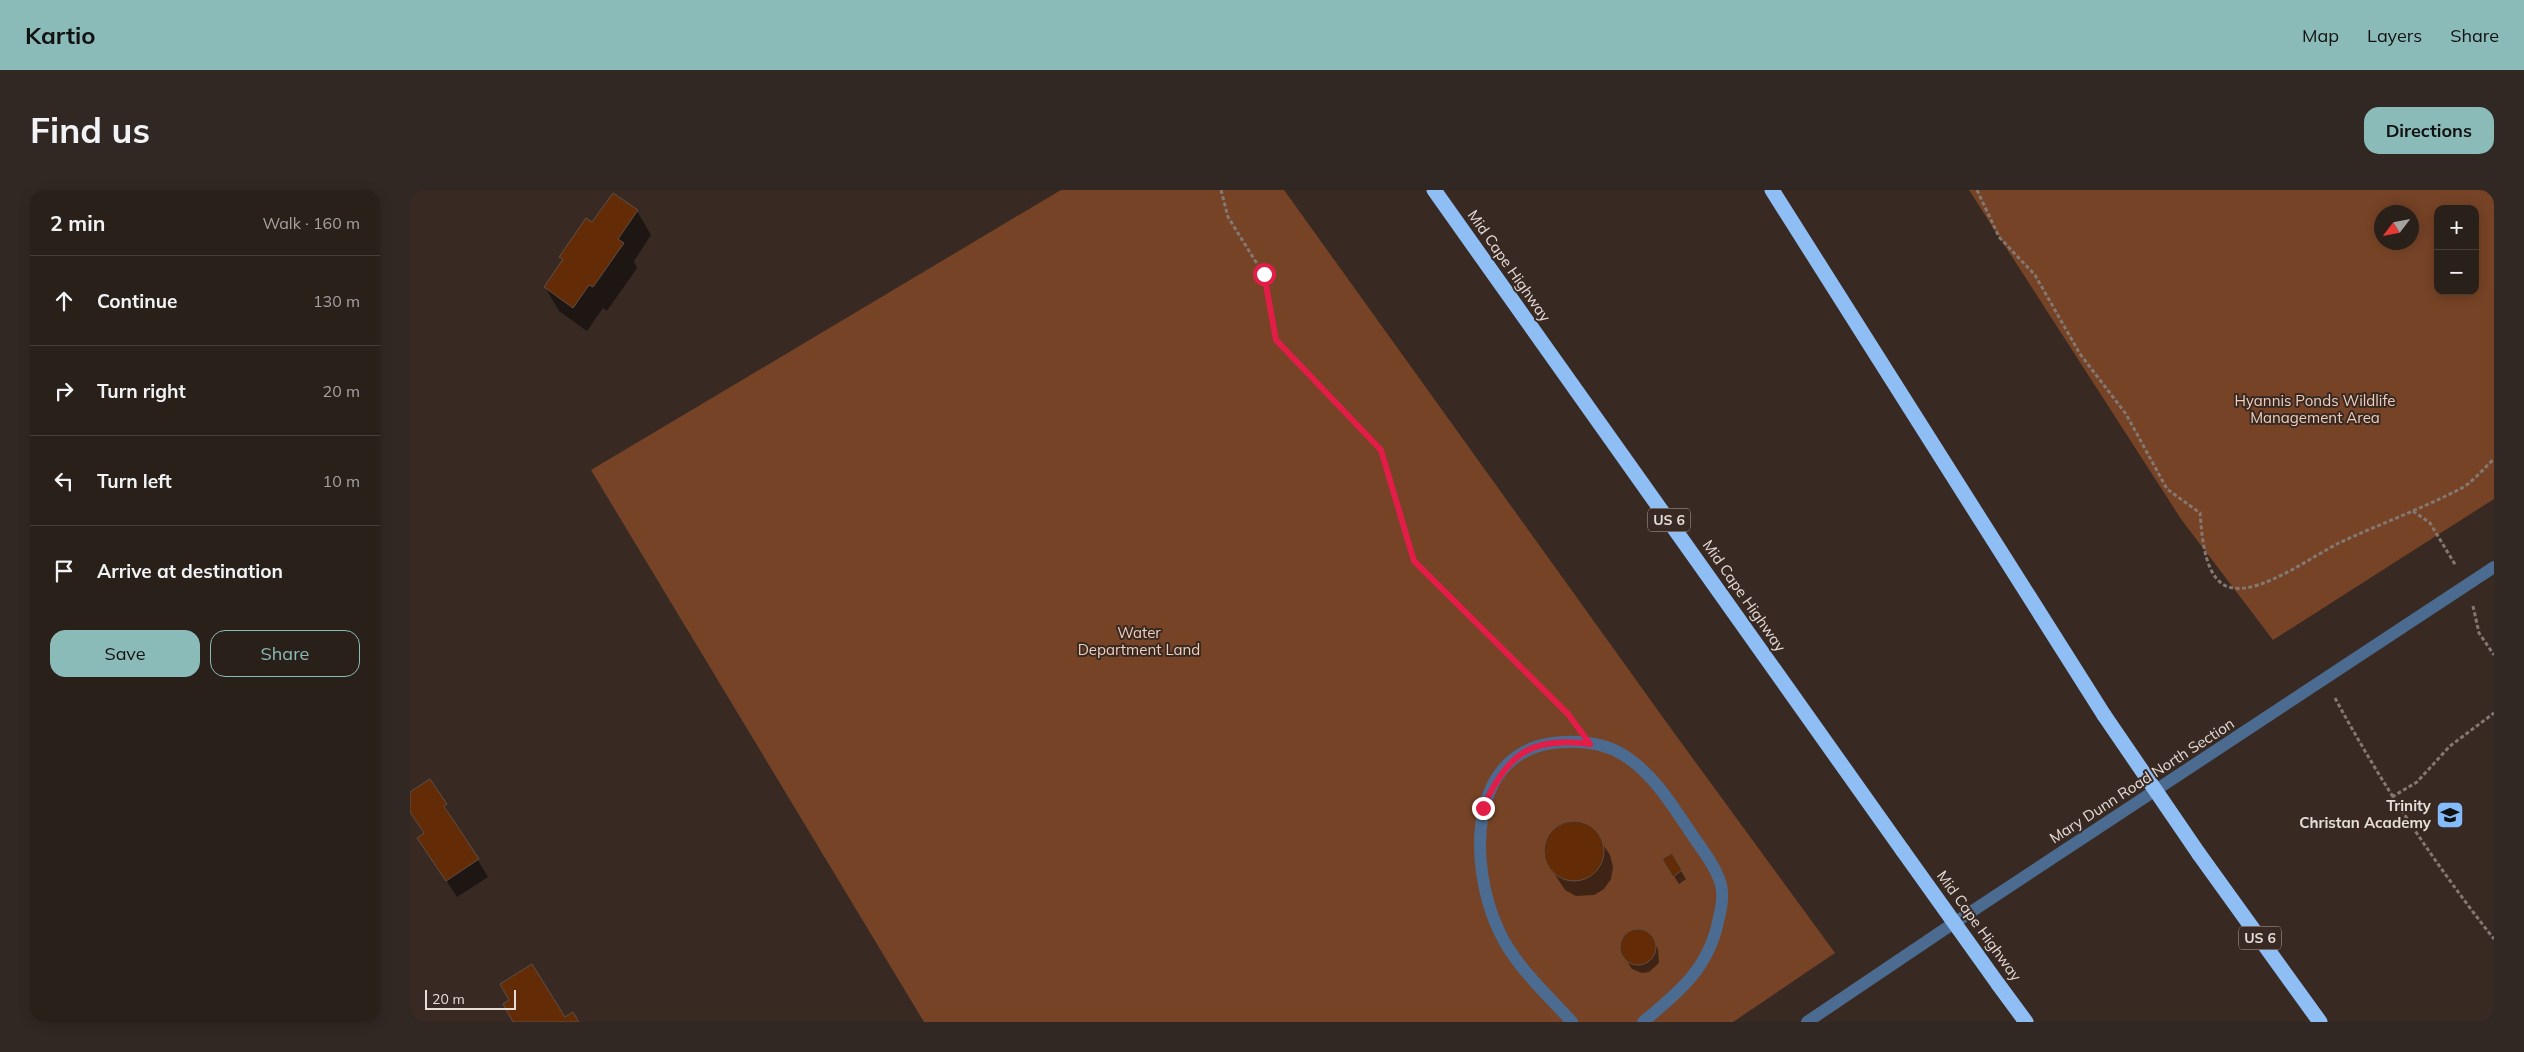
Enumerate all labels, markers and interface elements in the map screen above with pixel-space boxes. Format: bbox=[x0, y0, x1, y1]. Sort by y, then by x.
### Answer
text: Kartio bbox=[25, 20, 96, 50]
text: Map bbox=[2302, 24, 2339, 47]
text: Layers bbox=[2367, 24, 2422, 47]
text: Share bbox=[2450, 24, 2499, 47]
button: Directions bbox=[2364, 107, 2494, 154]
text: Find us bbox=[30, 108, 150, 152]
north arrow bbox=[2374, 205, 2419, 250]
map controls bbox=[2434, 205, 2479, 295]
button: + bbox=[2434, 205, 2479, 250]
street label: Mid Cape Highway bbox=[1464, 206, 1555, 325]
text: 2 min bbox=[50, 210, 105, 236]
text: Walk · 160 m bbox=[262, 213, 360, 233]
button: − bbox=[2434, 250, 2479, 295]
route start bbox=[1253, 263, 1276, 286]
icon: ahead bbox=[50, 287, 78, 315]
text: Continue bbox=[97, 289, 177, 313]
text: 130 m bbox=[313, 291, 360, 311]
icon: right bbox=[50, 377, 78, 405]
text: Turn right bbox=[97, 379, 186, 403]
text: 20 m bbox=[323, 381, 360, 401]
park label: Hyannis Ponds Wildlife Management Area bbox=[2235, 391, 2395, 427]
icon: left bbox=[50, 467, 78, 495]
text: Turn left bbox=[97, 469, 172, 493]
text: 10 m bbox=[323, 471, 360, 491]
road number: US 6 bbox=[1648, 508, 1690, 532]
street label: Mid Cape Highway bbox=[1699, 536, 1790, 655]
icon: arrive bbox=[50, 557, 78, 585]
text: Arrive at destination bbox=[97, 559, 283, 583]
park label: Water Department Land bbox=[1078, 623, 1200, 659]
button: Save bbox=[50, 630, 200, 677]
button: Share bbox=[210, 630, 360, 677]
street label: Mary Dunn Road North Section bbox=[2046, 714, 2238, 847]
place label: Trinity Christan Academy bbox=[2299, 796, 2432, 832]
route end bbox=[1472, 797, 1495, 820]
school or university icon: Trinity Christan Academy bbox=[2435, 800, 2465, 830]
street label: Mid Cape Highway bbox=[1933, 867, 2026, 985]
road number: US 6 bbox=[2239, 926, 2281, 950]
scale bar bbox=[425, 987, 516, 1010]
text: 20 m bbox=[432, 990, 465, 1008]

